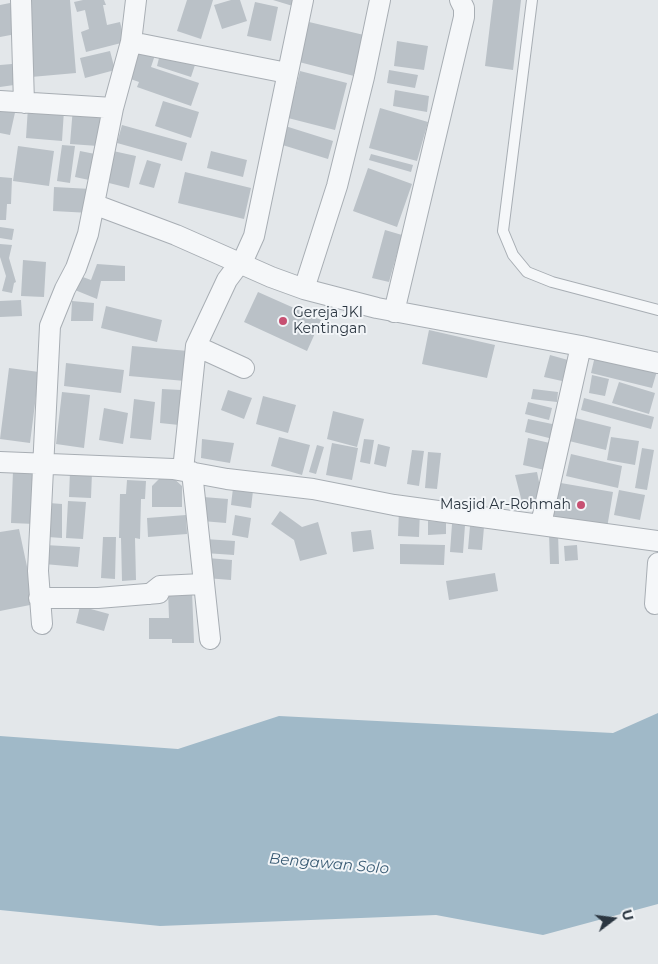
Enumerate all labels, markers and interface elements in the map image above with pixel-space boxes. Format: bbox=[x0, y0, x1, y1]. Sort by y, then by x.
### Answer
place label: Gereja JKI Kentingan bbox=[293, 305, 367, 338]
marker: Gereja JKI Kentingan bbox=[277, 315, 289, 327]
place label: Masjid Ar-Rohmah bbox=[440, 497, 571, 513]
marker: Masjid Ar-Rohmah bbox=[575, 499, 587, 511]
water label: Bengawan Solo bbox=[268, 850, 390, 878]
north arrow bbox=[588, 894, 638, 944]
text: U bbox=[617, 907, 638, 923]

